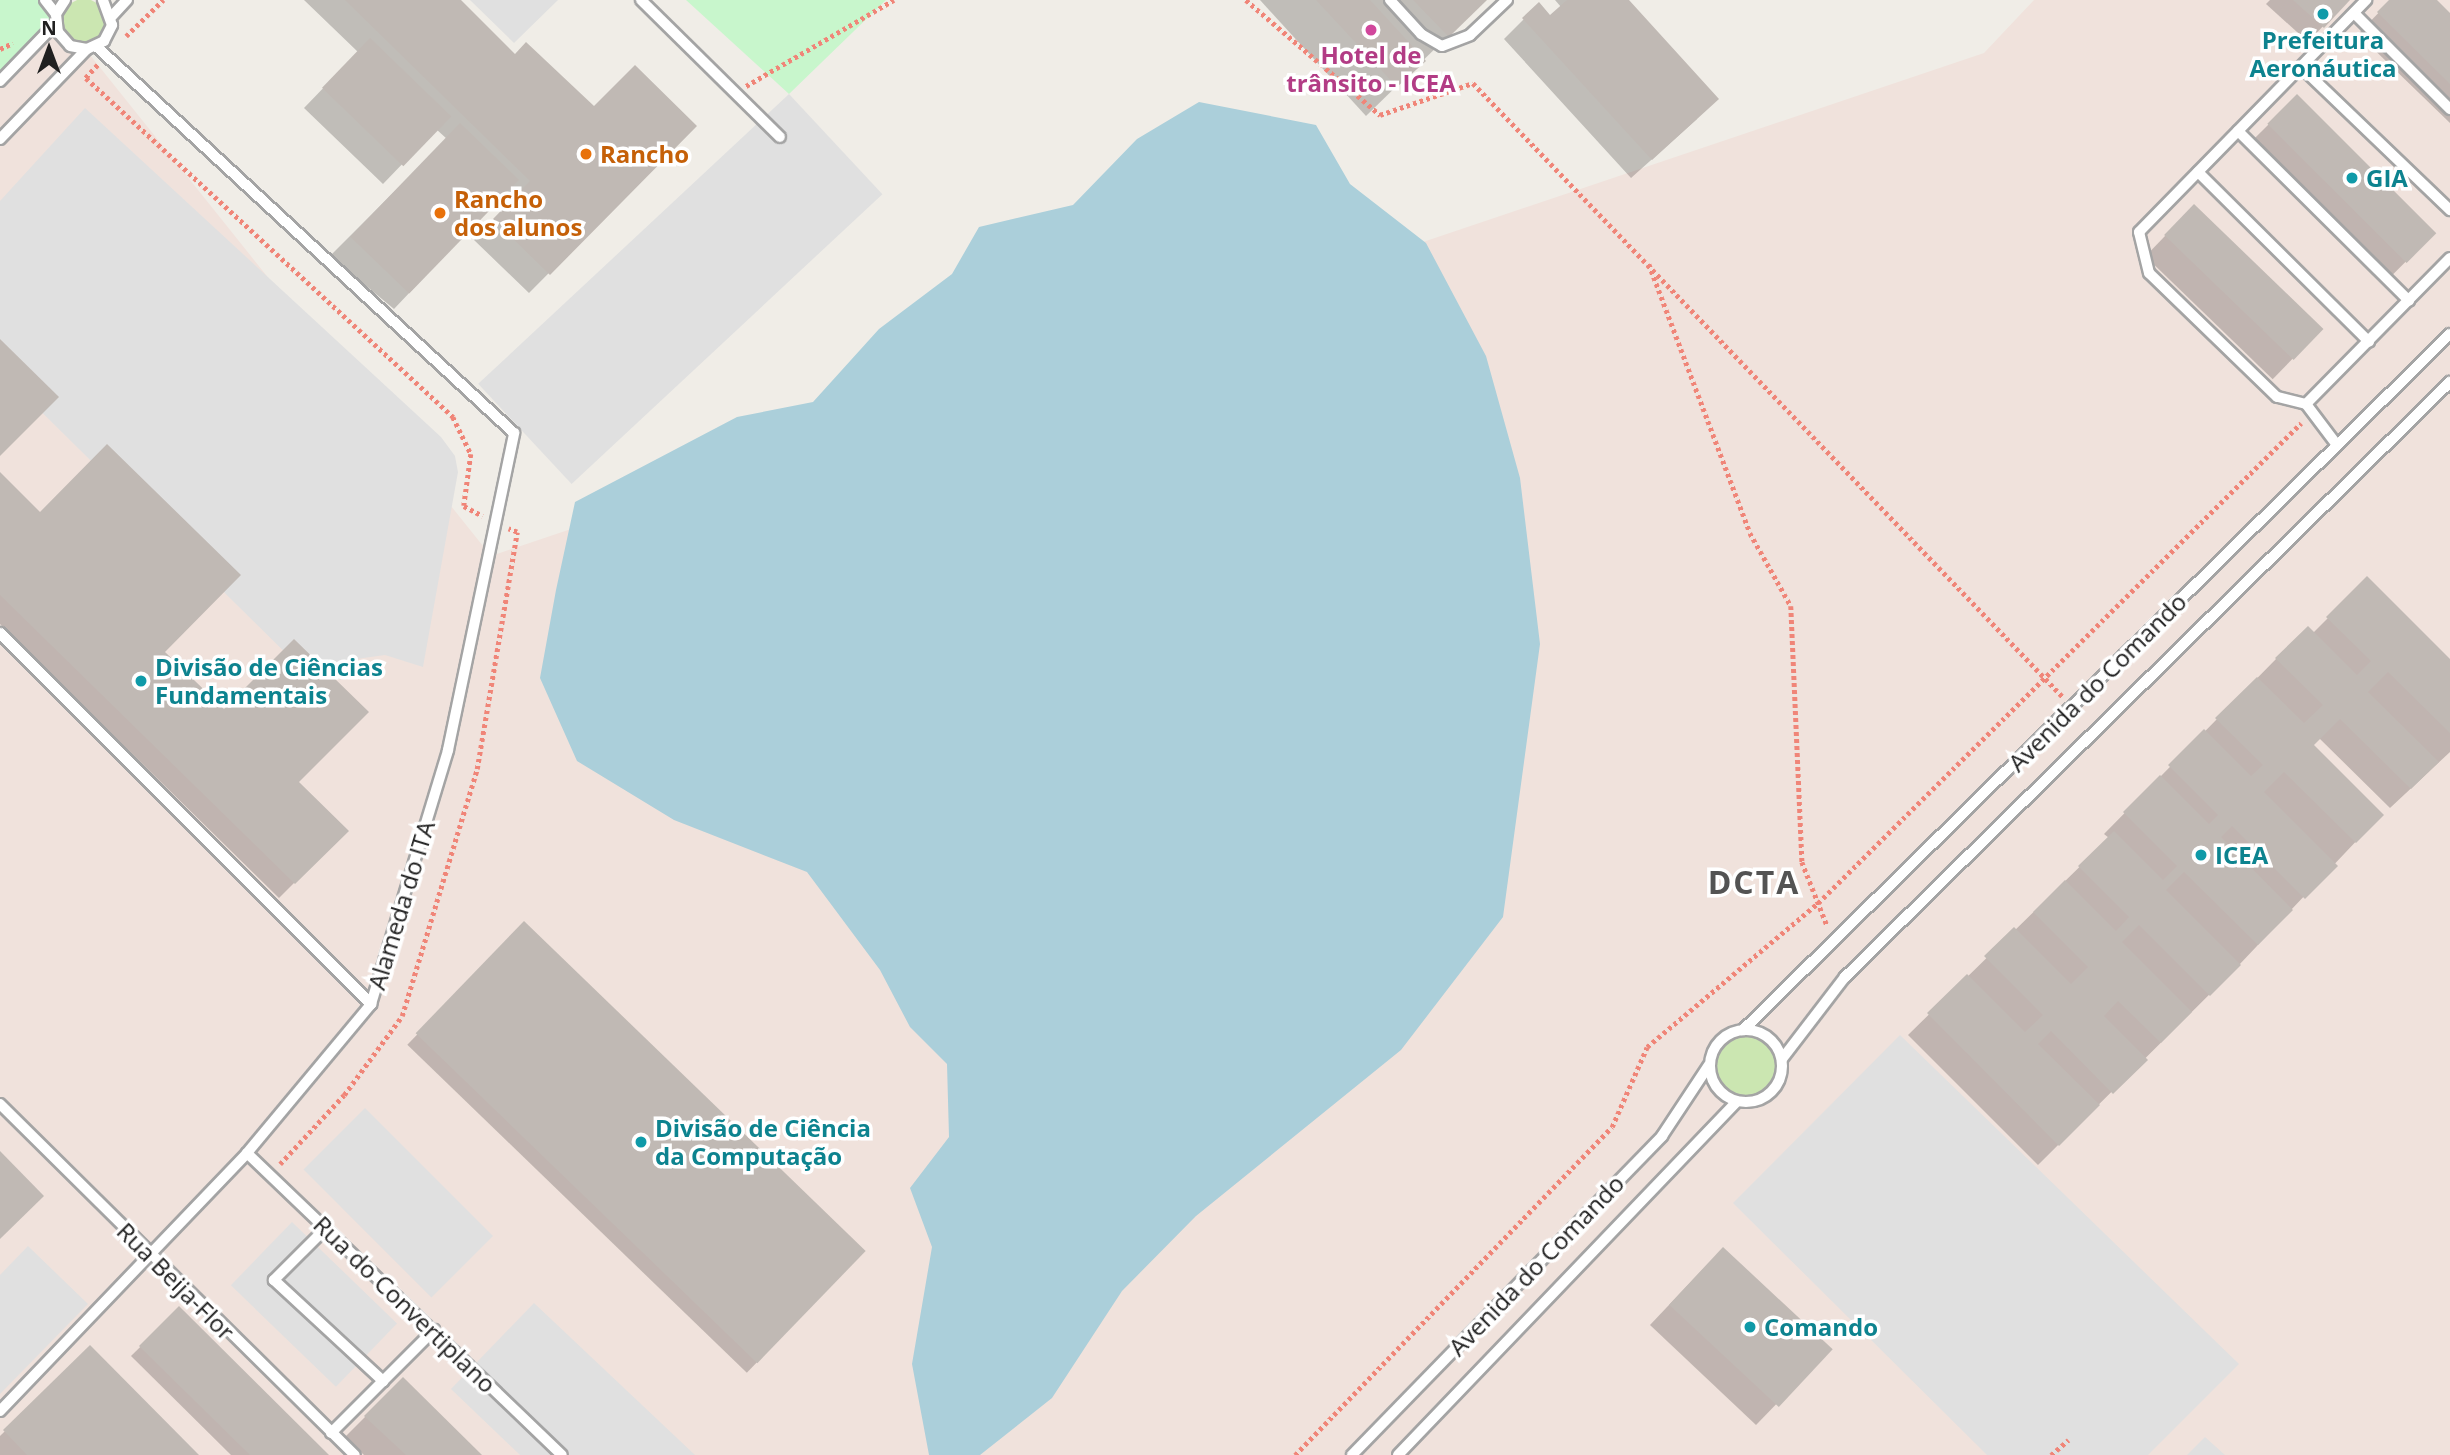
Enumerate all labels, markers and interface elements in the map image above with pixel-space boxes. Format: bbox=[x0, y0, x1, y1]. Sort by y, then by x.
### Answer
marker: Prefeitura Aeronáutica bbox=[2315, 6, 2331, 22]
north arrow bbox=[14, 14, 84, 84]
text: N bbox=[41, 15, 57, 41]
marker: Hotel de trânsito - ICEA bbox=[1363, 22, 1379, 38]
place label: Prefeitura Aeronáutica bbox=[2249, 26, 2397, 82]
place label: Hotel de trânsito - ICEA bbox=[1286, 41, 1456, 97]
place label: Rancho bbox=[600, 140, 689, 168]
marker: Rancho bbox=[578, 146, 594, 162]
place label: GIA bbox=[2366, 164, 2408, 192]
marker: GIA bbox=[2344, 170, 2360, 186]
place label: Rancho dos alunos bbox=[454, 185, 582, 241]
marker: Rancho dos alunos bbox=[432, 205, 448, 221]
street label: Avenida do Comando bbox=[2002, 587, 2192, 777]
place label: Divisão de Ciências Fundamentais bbox=[155, 653, 383, 709]
marker: Divisão de Ciências Fundamentais bbox=[133, 673, 149, 689]
street label: Alameda do ITA bbox=[362, 817, 440, 993]
place label: ICEA bbox=[2215, 841, 2268, 869]
marker: ICEA bbox=[2193, 847, 2209, 863]
district label: DCTA bbox=[1708, 863, 1800, 901]
place label: Divisão de Ciência da Computação bbox=[655, 1114, 871, 1170]
marker: Divisão de Ciência da Computação bbox=[633, 1134, 649, 1150]
street label: Avenida do Comando bbox=[1442, 1169, 1630, 1361]
street label: Rua do Convertiplano bbox=[308, 1210, 502, 1398]
street label: Rua Beija-Flor bbox=[111, 1216, 241, 1346]
place label: Comando bbox=[1764, 1313, 1878, 1341]
marker: Comando bbox=[1742, 1319, 1758, 1335]

